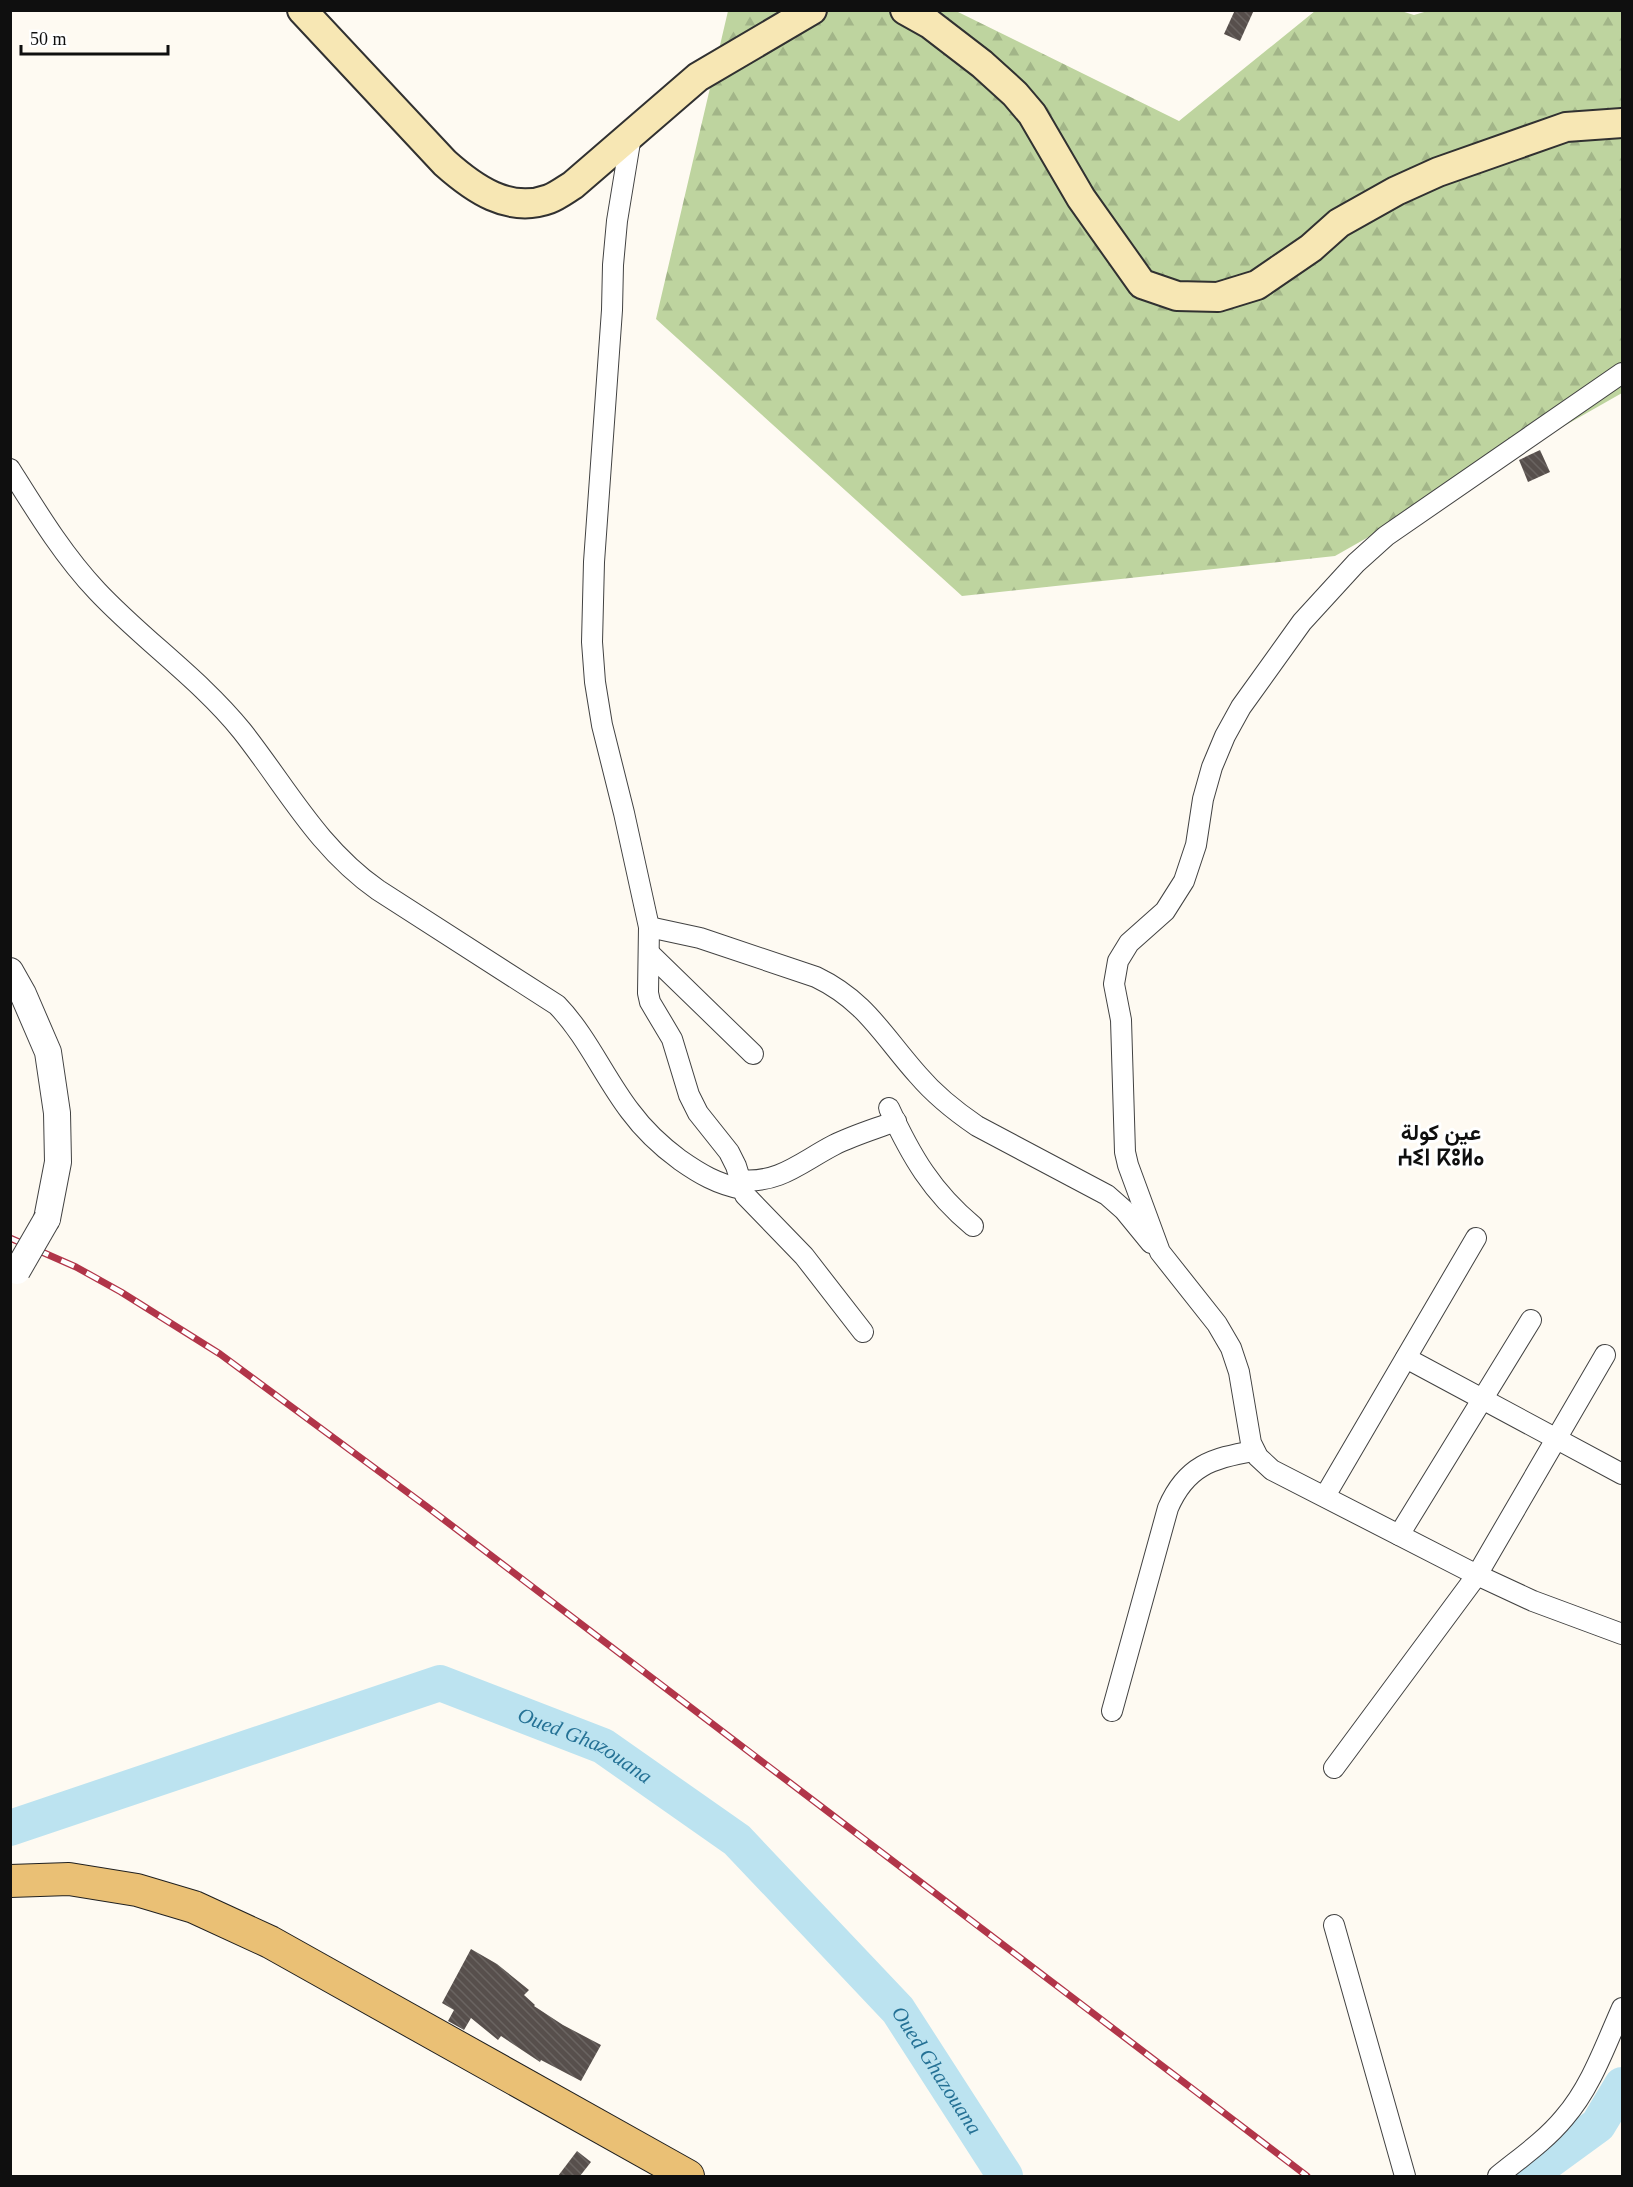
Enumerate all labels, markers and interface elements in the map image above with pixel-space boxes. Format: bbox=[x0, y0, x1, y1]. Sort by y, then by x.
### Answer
scale bar bbox=[21, 18, 168, 56]
text: 50 m bbox=[30, 29, 67, 49]
district label: عين كولة ⵄⵉⵏ ⴽⵓⵍⴰ bbox=[1398, 1120, 1484, 1170]
water label: Oued Ghazouana bbox=[514, 1702, 657, 1789]
water label: Oued Ghazouana bbox=[887, 2002, 987, 2139]

